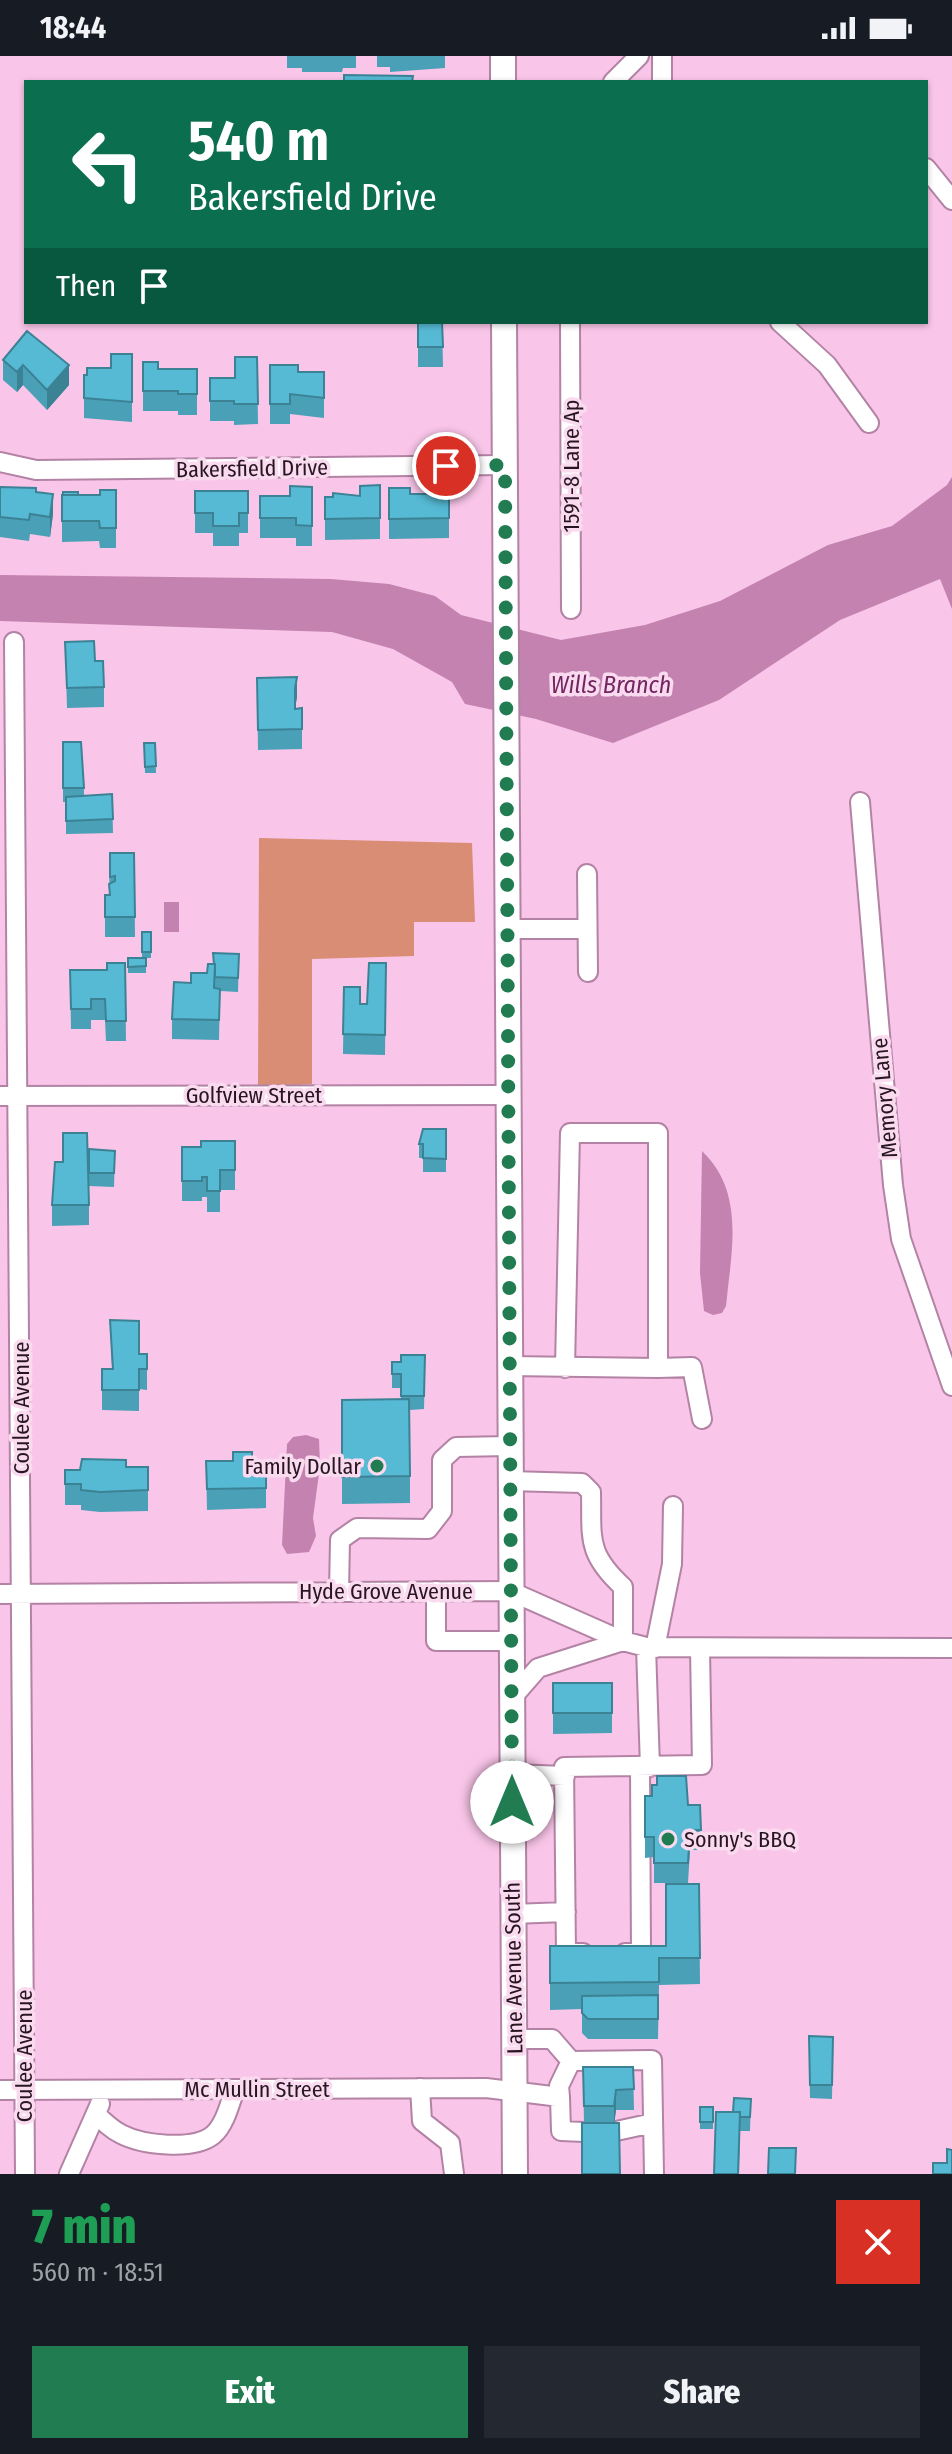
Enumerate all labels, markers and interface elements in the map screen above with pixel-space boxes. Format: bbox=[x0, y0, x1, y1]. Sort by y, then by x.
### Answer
text: 18:44 bbox=[40, 10, 106, 46]
text: 540 m bbox=[188, 108, 329, 175]
icon: left bbox=[56, 112, 160, 216]
text: Bakersfield Drive bbox=[188, 176, 437, 220]
icon: arrive bbox=[132, 264, 176, 308]
text: Then bbox=[56, 268, 116, 304]
street label: 1591-8 Lane Ap bbox=[558, 400, 585, 532]
pin bbox=[412, 432, 480, 500]
icon: arrive bbox=[424, 444, 468, 488]
street label: Bakersfield Drive bbox=[176, 454, 328, 483]
water label: Wills Branch bbox=[551, 671, 671, 699]
street label: Memory Lane bbox=[866, 1037, 903, 1159]
street label: Golfview Street bbox=[186, 1082, 323, 1109]
street label: Coulee Avenue bbox=[8, 1342, 35, 1474]
place label: Family Dollar bbox=[245, 1453, 361, 1480]
marker: Family Dollar bbox=[368, 1457, 386, 1475]
street label: Hyde Grove Avenue bbox=[299, 1578, 473, 1605]
position arrow bbox=[470, 1760, 554, 1844]
place label: Sonny's BBQ bbox=[684, 1826, 796, 1853]
marker: Sonny's BBQ bbox=[659, 1830, 677, 1848]
street label: Lane Avenue South bbox=[499, 1882, 528, 2054]
street label: Coulee Avenue bbox=[11, 1990, 38, 2122]
street label: Mc Mullin Street bbox=[184, 2076, 331, 2103]
text: 7 min bbox=[32, 2198, 136, 2256]
button: close bbox=[836, 2200, 920, 2284]
text: 560 m · 18:51 bbox=[32, 2257, 164, 2288]
button: Exit bbox=[32, 2346, 468, 2438]
button: Share bbox=[484, 2346, 920, 2438]

